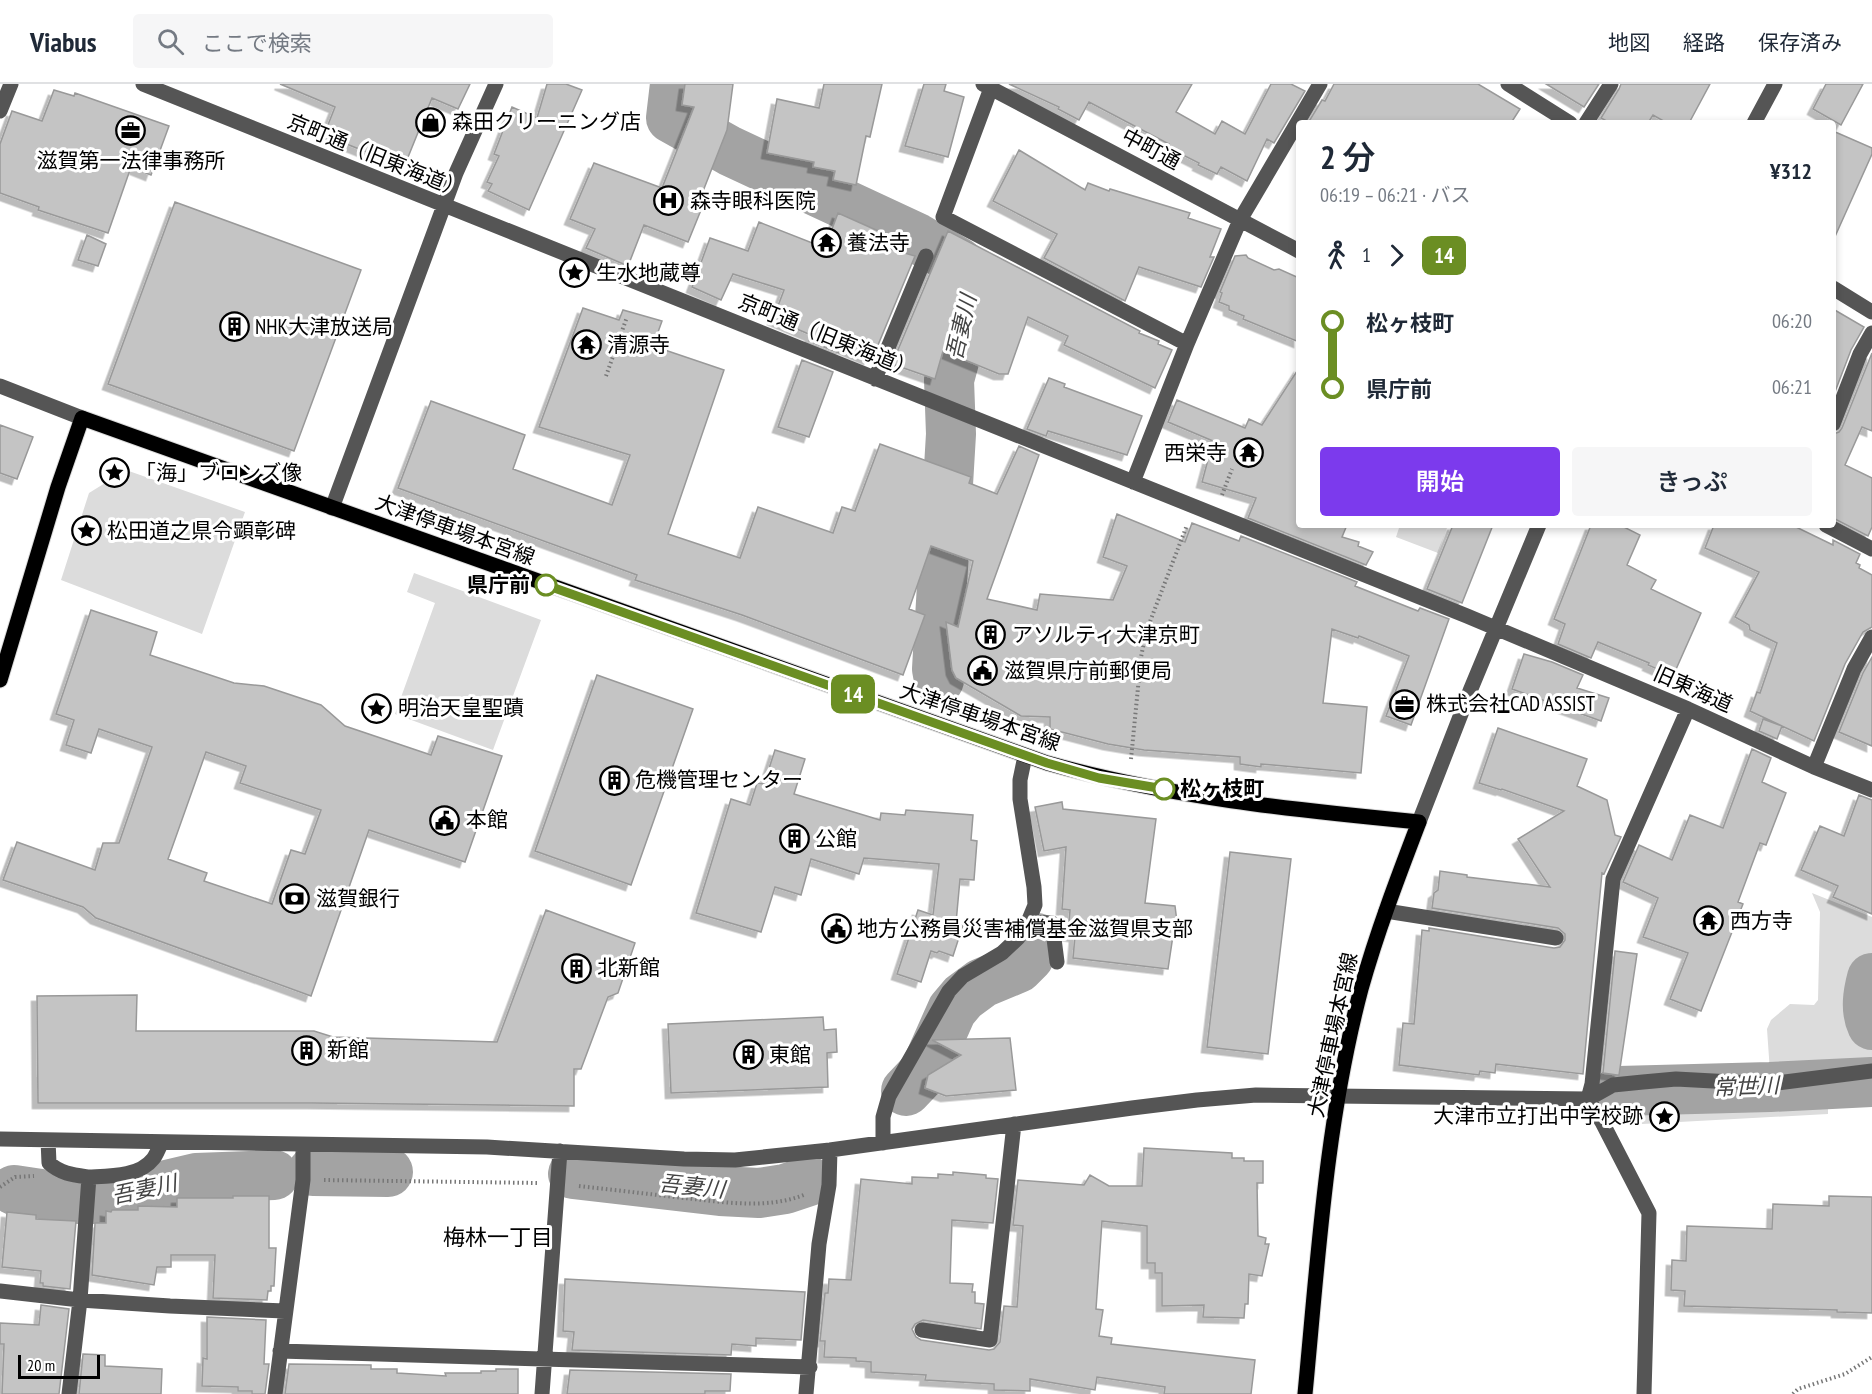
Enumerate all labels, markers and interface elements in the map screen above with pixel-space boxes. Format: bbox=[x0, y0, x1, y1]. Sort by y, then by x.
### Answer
search box bbox=[133, 14, 553, 68]
text: Viabus bbox=[30, 23, 97, 60]
icon: search bbox=[154, 25, 187, 58]
text: ここで検索 bbox=[202, 29, 312, 57]
text: 地図 bbox=[1608, 29, 1650, 56]
text: 経路 bbox=[1683, 29, 1725, 56]
text: 保存済み bbox=[1758, 29, 1842, 56]
shop icon: 森田クリーニング店 bbox=[415, 106, 447, 138]
street label: 京町通（旧東海道） bbox=[284, 108, 469, 203]
place label: 森田クリーニング店 bbox=[452, 108, 641, 135]
office icon: 滋賀第一法律事務所 bbox=[115, 114, 147, 146]
street label: 中町通 bbox=[1117, 122, 1185, 175]
text: 2 分 bbox=[1320, 135, 1376, 178]
place label: 滋賀第一法律事務所 bbox=[37, 147, 226, 174]
text: ¥312 bbox=[1770, 157, 1812, 185]
text: 06:19 – 06:21 · バス bbox=[1320, 182, 1471, 208]
hospital icon: 森寺眼科医院 bbox=[653, 185, 685, 217]
place label: 森寺眼科医院 bbox=[690, 187, 816, 214]
temple icon: 養法寺 bbox=[810, 227, 842, 259]
place label: 養法寺 bbox=[847, 229, 910, 256]
icon: walk bbox=[1320, 239, 1353, 272]
icon: forward bbox=[1380, 239, 1413, 272]
text: 1 bbox=[1362, 242, 1371, 268]
text: 14 bbox=[1434, 242, 1454, 269]
place icon: 生水地蔵尊 bbox=[559, 257, 591, 289]
place label: 生水地蔵尊 bbox=[596, 259, 701, 286]
street label: 京町通（旧東海道） bbox=[735, 288, 920, 383]
water label: 吾妻川 bbox=[940, 290, 983, 362]
text: 06:20 bbox=[1772, 308, 1812, 334]
text: 松ヶ枝町 bbox=[1366, 309, 1454, 337]
building icon: NHK大津放送局 bbox=[218, 311, 250, 343]
place label: NHK大津放送局 bbox=[255, 313, 393, 340]
temple icon: 清源寺 bbox=[570, 329, 602, 361]
place label: 清源寺 bbox=[607, 331, 670, 358]
text: 06:21 bbox=[1772, 374, 1812, 400]
text: 県庁前 bbox=[1366, 375, 1432, 403]
temple icon: 西栄寺 bbox=[1232, 437, 1264, 469]
place label: 西栄寺 bbox=[1164, 439, 1227, 466]
button: 開始 bbox=[1320, 447, 1560, 516]
button: きっぷ bbox=[1572, 447, 1812, 516]
place icon: 「海」ブロンズ像 bbox=[98, 457, 130, 489]
place label: 「海」ブロンズ像 bbox=[135, 459, 303, 486]
street label: 大津停車場本宮線 bbox=[372, 488, 539, 571]
place icon: 松田道之県令顕彰碑 bbox=[70, 515, 102, 547]
place label: 松田道之県令顕彰碑 bbox=[107, 517, 296, 544]
place label: 県庁前 bbox=[467, 571, 530, 598]
marker: 県庁前 bbox=[535, 574, 557, 596]
building icon: アソルティ大津京町 bbox=[975, 619, 1007, 651]
place label: アソルティ大津京町 bbox=[1012, 621, 1200, 648]
public building icon: 滋賀県庁前郵便局 bbox=[967, 655, 999, 687]
place label: 滋賀県庁前郵便局 bbox=[1004, 657, 1172, 684]
street label: 旧東海道 bbox=[1649, 659, 1737, 718]
line badge: 14 bbox=[826, 674, 880, 714]
street label: 大津停車場本宮線 bbox=[896, 676, 1064, 757]
text: 14 bbox=[843, 681, 863, 708]
office icon: 株式会社CAD ASSIST bbox=[1389, 688, 1421, 720]
place label: 株式会社CAD ASSIST bbox=[1426, 690, 1596, 717]
place icon: 明治天皇聖蹟 bbox=[361, 692, 393, 724]
place label: 明治天皇聖蹟 bbox=[398, 694, 524, 721]
building icon: 危機管理センター bbox=[598, 764, 630, 796]
place label: 危機管理センター bbox=[635, 766, 803, 793]
place label: 松ヶ枝町 bbox=[1180, 775, 1264, 802]
marker: 松ヶ枝町 bbox=[1153, 778, 1175, 800]
public building icon: 本館 bbox=[429, 804, 461, 836]
place label: 本館 bbox=[466, 806, 508, 833]
building icon: 公館 bbox=[778, 823, 810, 855]
place label: 公館 bbox=[815, 825, 857, 852]
bank icon: 滋賀銀行 bbox=[279, 883, 311, 915]
place label: 滋賀銀行 bbox=[316, 885, 400, 912]
temple icon: 西方寺 bbox=[1693, 905, 1725, 937]
place label: 西方寺 bbox=[1730, 907, 1793, 934]
public building icon: 地方公務員災害補償基金滋賀県支部 bbox=[820, 913, 852, 945]
place label: 地方公務員災害補償基金滋賀県支部 bbox=[857, 915, 1193, 942]
street label: 大津停車場本宮線 bbox=[1302, 950, 1363, 1120]
building icon: 北新館 bbox=[560, 952, 592, 984]
place label: 北新館 bbox=[597, 954, 660, 981]
building icon: 新館 bbox=[290, 1034, 322, 1066]
place label: 新館 bbox=[327, 1036, 369, 1063]
building icon: 東館 bbox=[732, 1039, 764, 1071]
place label: 東館 bbox=[769, 1041, 811, 1068]
water label: 常世川 bbox=[1713, 1071, 1781, 1101]
place icon: 大津市立打出中学校跡 bbox=[1648, 1100, 1680, 1132]
place label: 大津市立打出中学校跡 bbox=[1433, 1102, 1643, 1129]
water label: 吾妻川 bbox=[109, 1168, 181, 1210]
water label: 吾妻川 bbox=[658, 1169, 728, 1204]
district label: 梅林一丁目 bbox=[443, 1223, 553, 1251]
scale bar bbox=[18, 1352, 100, 1380]
text: 20 m bbox=[27, 1355, 55, 1375]

